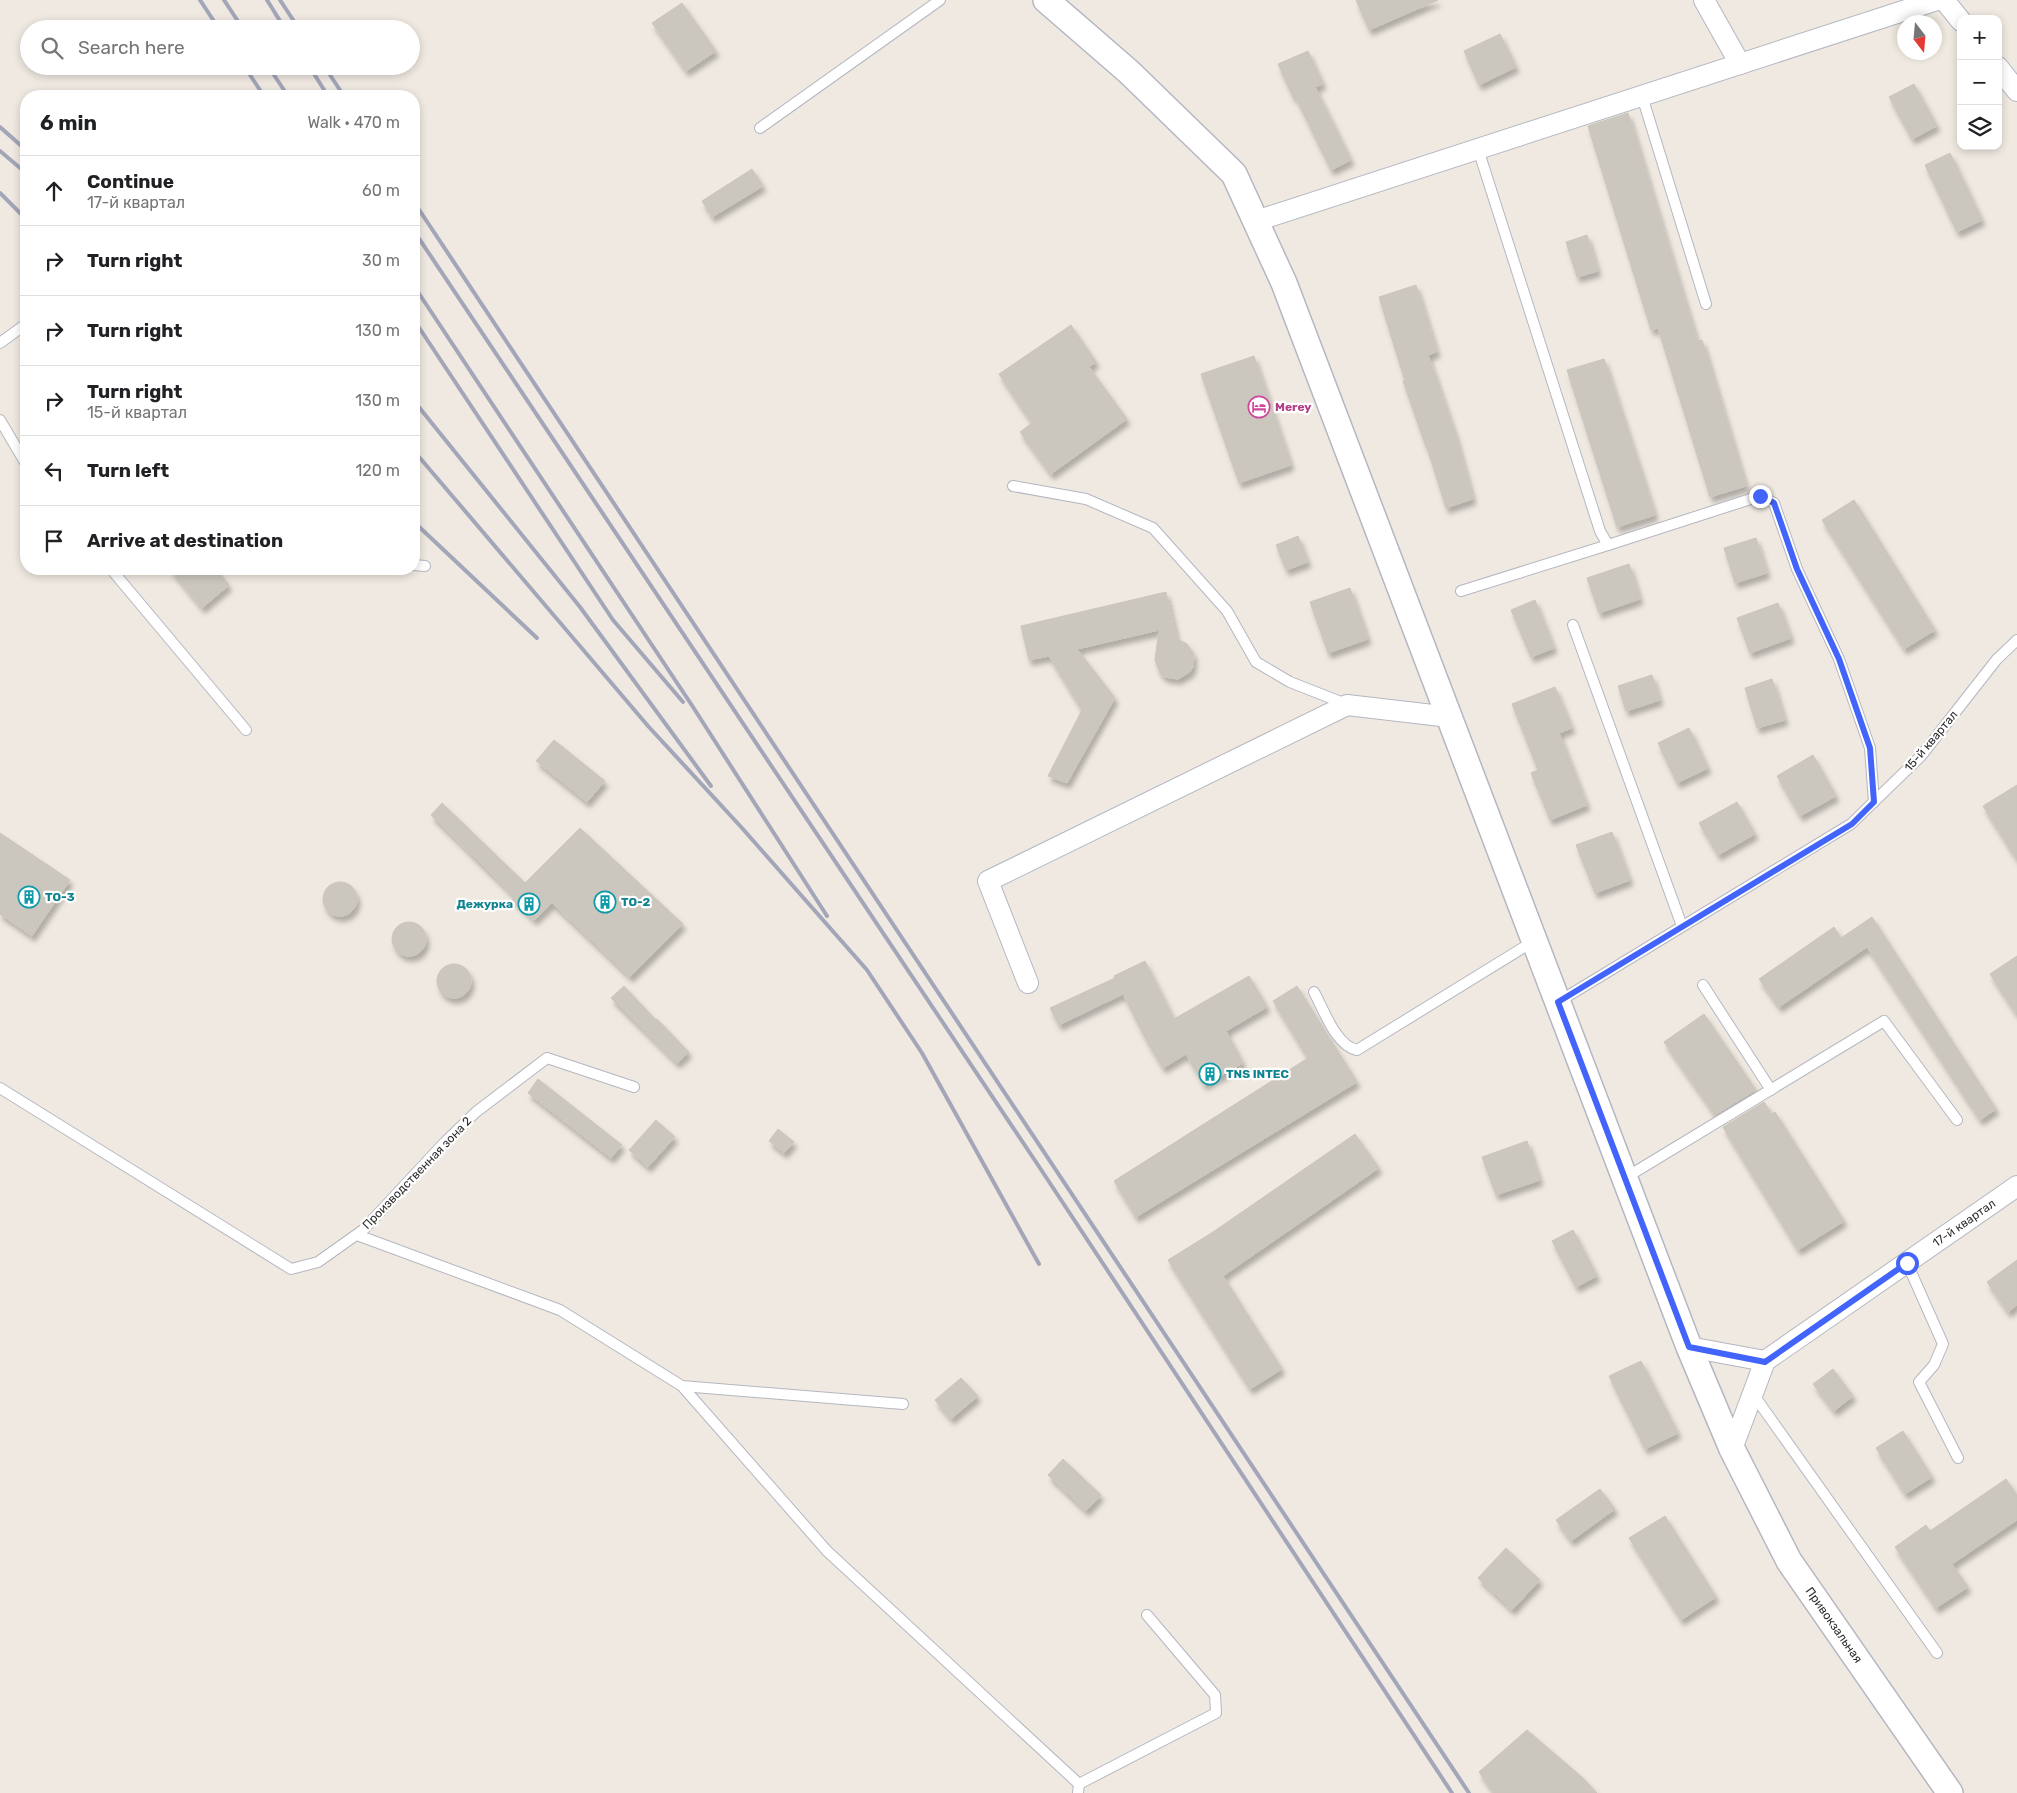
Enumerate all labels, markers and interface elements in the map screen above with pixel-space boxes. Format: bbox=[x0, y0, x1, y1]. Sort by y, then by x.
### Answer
north arrow bbox=[1897, 15, 1942, 60]
map controls bbox=[1957, 15, 2002, 150]
button: + bbox=[1957, 15, 2002, 60]
search box bbox=[20, 20, 420, 75]
icon: search bbox=[38, 34, 66, 62]
text: Search here bbox=[78, 36, 185, 59]
button: − bbox=[1957, 60, 2002, 105]
button: layers bbox=[1957, 105, 2002, 150]
text: 6 min bbox=[40, 110, 97, 135]
text: Walk · 470 m bbox=[307, 113, 400, 132]
text: Continue bbox=[87, 170, 174, 193]
icon: ahead bbox=[40, 177, 68, 205]
text: 60 m bbox=[362, 181, 400, 200]
text: 17-й квартал bbox=[87, 193, 185, 212]
icon: right bbox=[40, 247, 68, 275]
text: Turn right bbox=[87, 249, 182, 272]
text: 30 m bbox=[362, 251, 400, 270]
icon: right bbox=[40, 317, 68, 345]
text: Turn right bbox=[87, 319, 182, 342]
text: 130 m bbox=[355, 321, 400, 340]
text: Turn right bbox=[87, 380, 182, 403]
icon: right bbox=[40, 387, 68, 415]
text: 130 m bbox=[355, 391, 400, 410]
hotel icon: Merey bbox=[1247, 395, 1271, 419]
place label: Merey bbox=[1275, 400, 1311, 414]
text: 15-й квартал bbox=[87, 403, 187, 422]
icon: left bbox=[40, 457, 68, 485]
text: Turn left bbox=[87, 459, 169, 482]
text: 120 m bbox=[355, 461, 400, 480]
route end bbox=[1749, 485, 1772, 508]
icon: arrive bbox=[40, 527, 68, 555]
text: Arrive at destination bbox=[87, 529, 283, 552]
street label: 15-й квартал bbox=[1902, 708, 1960, 774]
building icon: ТО-3 bbox=[17, 885, 41, 909]
place label: ТО-3 bbox=[45, 890, 75, 904]
building icon: ТО-2 bbox=[593, 890, 617, 914]
building icon: Дежурка bbox=[517, 892, 541, 916]
place label: ТО-2 bbox=[621, 895, 651, 909]
place label: Дежурка bbox=[456, 897, 513, 911]
building icon: TNS INTEC bbox=[1198, 1062, 1222, 1086]
place label: TNS INTEC bbox=[1226, 1067, 1289, 1081]
street label: Производственная зона 2 bbox=[360, 1114, 474, 1232]
street label: 17-й квартал bbox=[1930, 1196, 1998, 1250]
route start bbox=[1896, 1252, 1919, 1275]
street label: Привокзальная bbox=[1803, 1584, 1865, 1666]

